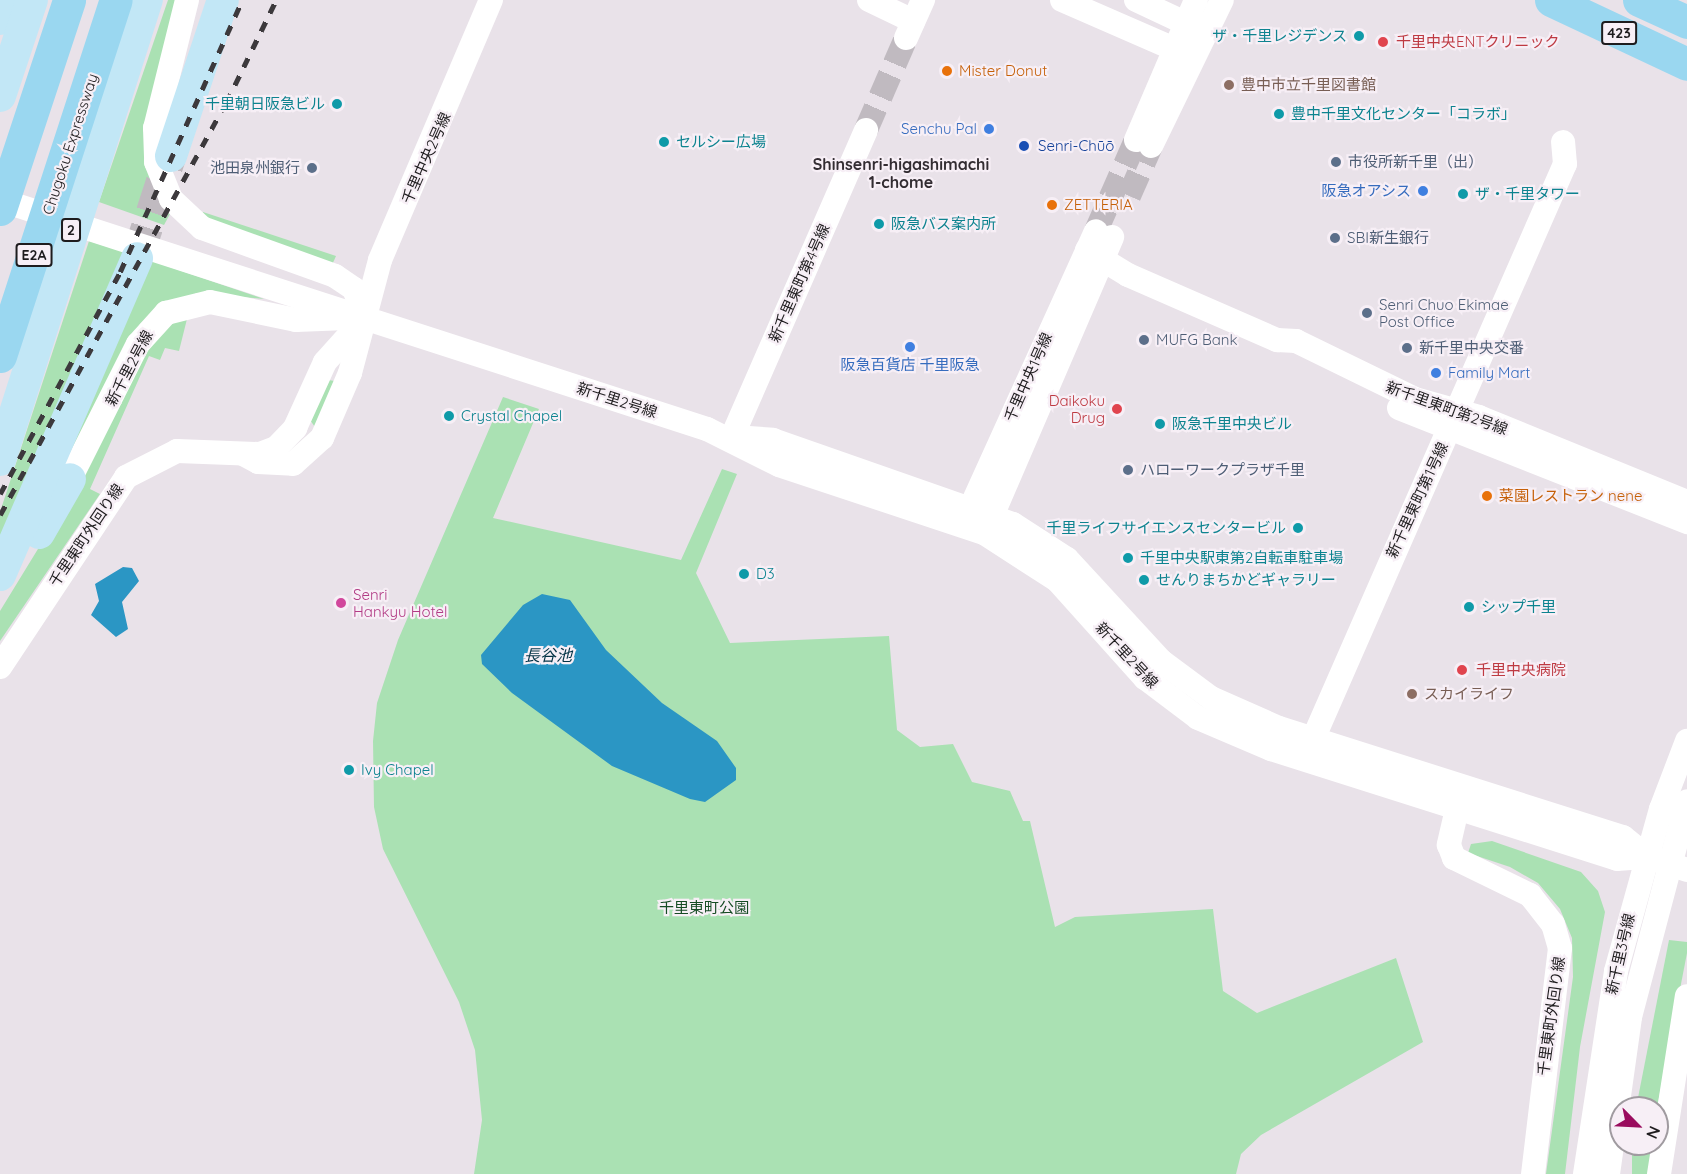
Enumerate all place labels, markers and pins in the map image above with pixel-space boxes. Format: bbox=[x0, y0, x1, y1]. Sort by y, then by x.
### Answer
place label: ザ・千里レジデンス bbox=[1212, 27, 1347, 45]
marker: ザ・千里レジデンス bbox=[1352, 29, 1366, 43]
marker: 千里中央ENTクリニック bbox=[1374, 33, 1392, 51]
place label: 千里中央ENTクリニック bbox=[1396, 33, 1559, 51]
place label: Mister Donut bbox=[959, 62, 1047, 80]
marker: Mister Donut bbox=[940, 64, 954, 78]
place label: 豊中市立千里図書館 bbox=[1241, 76, 1376, 94]
marker: 豊中市立千里図書館 bbox=[1222, 78, 1236, 92]
place label: 千里朝日阪急ビル bbox=[205, 95, 325, 113]
marker: 千里朝日阪急ビル bbox=[330, 97, 344, 111]
place label: 豊中千里文化センター「コラボ」 bbox=[1291, 105, 1516, 123]
marker: 豊中千里文化センター「コラボ」 bbox=[1272, 107, 1286, 121]
place label: Senchu Pal bbox=[901, 120, 977, 138]
marker: Senchu Pal bbox=[982, 122, 996, 136]
place label: セルシー広場 bbox=[676, 133, 766, 151]
marker: セルシー広場 bbox=[657, 135, 671, 149]
marker: Senri-Chūō bbox=[1015, 137, 1033, 155]
place label: Senri-Chūō bbox=[1038, 137, 1114, 155]
place label: 市役所新千里（出） bbox=[1348, 153, 1483, 171]
marker: 市役所新千里（出） bbox=[1329, 155, 1343, 169]
place label: 池田泉州銀行 bbox=[210, 159, 300, 177]
marker: 池田泉州銀行 bbox=[305, 161, 319, 175]
place label: 阪急オアシス bbox=[1321, 182, 1411, 200]
marker: 阪急オアシス bbox=[1416, 184, 1430, 198]
place label: ザ・千里タワー bbox=[1475, 185, 1580, 203]
marker: ザ・千里タワー bbox=[1456, 187, 1470, 201]
place label: ZETTERIA bbox=[1064, 196, 1133, 214]
marker: ZETTERIA bbox=[1045, 198, 1059, 212]
place label: 阪急バス案内所 bbox=[891, 215, 996, 233]
marker: 阪急バス案内所 bbox=[872, 217, 886, 231]
place label: SBI新生銀行 bbox=[1347, 229, 1429, 247]
marker: SBI新生銀行 bbox=[1328, 231, 1342, 245]
place label: Senri Chuo Ekimae Post Office bbox=[1379, 295, 1509, 330]
marker: Senri Chuo Ekimae Post Office bbox=[1360, 306, 1374, 320]
place label: MUFG Bank bbox=[1156, 331, 1238, 349]
marker: MUFG Bank bbox=[1137, 333, 1151, 347]
place label: 新千里中央交番 bbox=[1419, 339, 1524, 357]
marker: 阪急百貨店 千里阪急 bbox=[903, 340, 917, 354]
marker: 新千里中央交番 bbox=[1400, 341, 1414, 355]
place label: 阪急百貨店 千里阪急 bbox=[840, 356, 980, 374]
place label: Family Mart bbox=[1448, 364, 1530, 382]
marker: Family Mart bbox=[1429, 366, 1443, 380]
place label: Daikoku Drug bbox=[1049, 391, 1105, 426]
marker: Daikoku Drug bbox=[1110, 402, 1124, 416]
place label: Crystal Chapel bbox=[461, 407, 562, 425]
marker: Crystal Chapel bbox=[442, 409, 456, 423]
place label: 阪急千里中央ビル bbox=[1172, 415, 1292, 433]
marker: 阪急千里中央ビル bbox=[1153, 417, 1167, 431]
place label: ハローワークプラザ千里 bbox=[1140, 461, 1305, 479]
marker: ハローワークプラザ千里 bbox=[1121, 463, 1135, 477]
place label: 菜園レストラン nene bbox=[1499, 487, 1642, 505]
marker: 菜園レストラン nene bbox=[1480, 489, 1494, 503]
place label: 千里ライフサイエンスセンタービル bbox=[1046, 519, 1286, 537]
marker: 千里ライフサイエンスセンタービル bbox=[1291, 521, 1305, 535]
place label: 千里中央駅東第2自転車駐車場 bbox=[1140, 549, 1343, 567]
marker: 千里中央駅東第2自転車駐車場 bbox=[1121, 551, 1135, 565]
place label: D3 bbox=[756, 565, 775, 583]
marker: D3 bbox=[737, 567, 751, 581]
place label: せんりまちかどギャラリー bbox=[1156, 571, 1336, 589]
marker: せんりまちかどギャラリー bbox=[1137, 573, 1151, 587]
place label: Senri Hankyu Hotel bbox=[353, 585, 448, 620]
marker: Senri Hankyu Hotel bbox=[334, 596, 348, 610]
place label: シップ千里 bbox=[1481, 598, 1556, 616]
marker: シップ千里 bbox=[1462, 600, 1476, 614]
marker: 千里中央病院 bbox=[1453, 661, 1471, 679]
place label: 千里中央病院 bbox=[1476, 661, 1566, 679]
place label: スカイライフ bbox=[1424, 685, 1514, 703]
marker: スカイライフ bbox=[1405, 687, 1419, 701]
place label: Ivy Chapel bbox=[361, 761, 434, 779]
marker: Ivy Chapel bbox=[342, 763, 356, 777]

